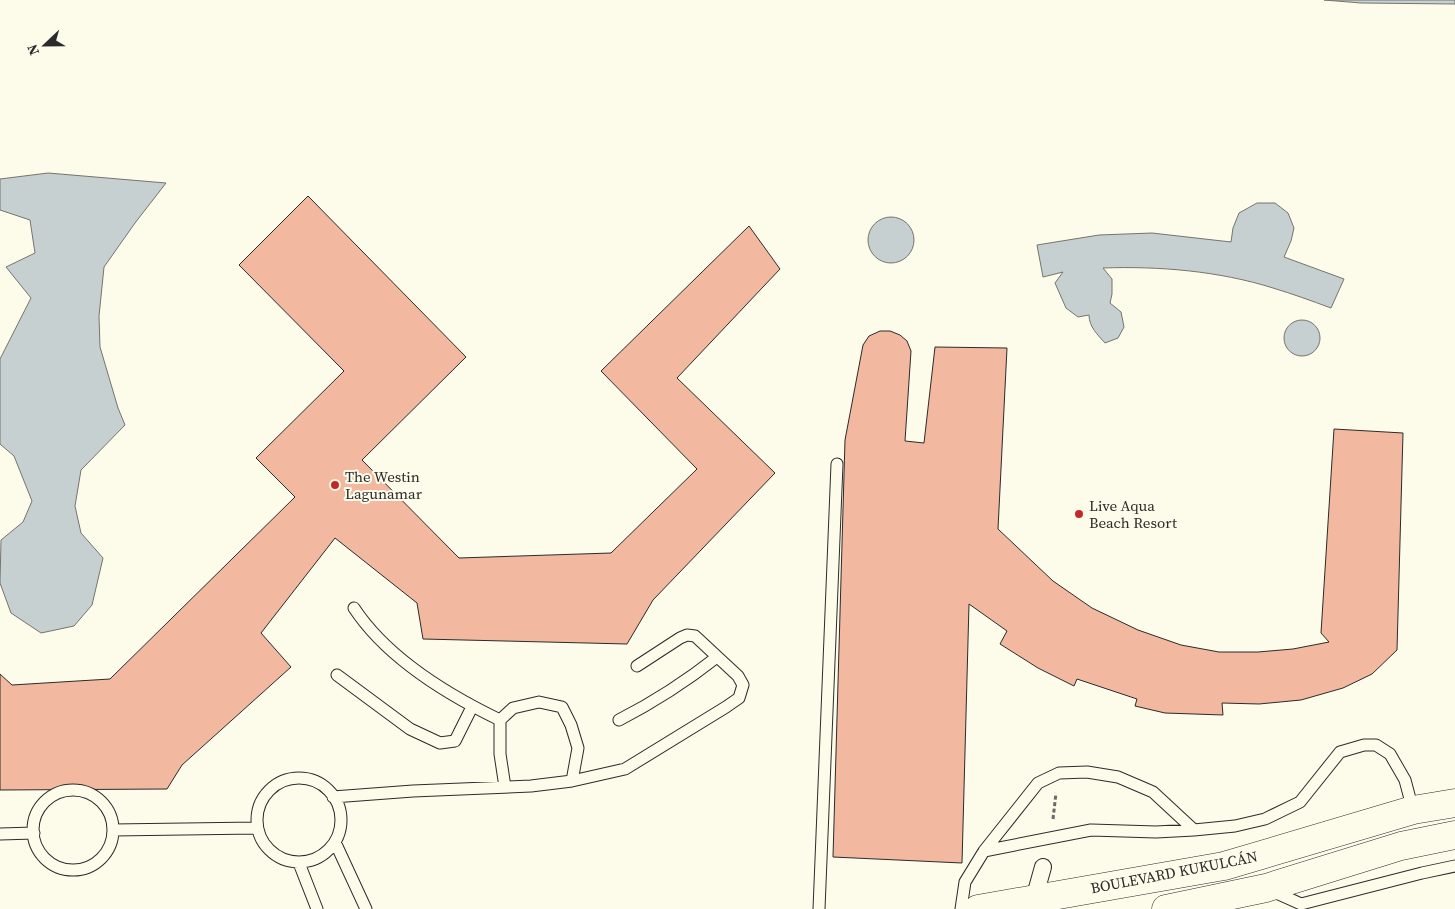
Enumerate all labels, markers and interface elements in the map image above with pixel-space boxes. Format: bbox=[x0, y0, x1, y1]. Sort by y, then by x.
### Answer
north arrow bbox=[20, 20, 70, 70]
text: N bbox=[22, 41, 44, 58]
place label: The Westin Lagunamar bbox=[345, 466, 423, 504]
marker: The Westin Lagunamar bbox=[329, 479, 341, 491]
place label: Live Aqua Beach Resort bbox=[1089, 495, 1177, 533]
marker: Live Aqua Beach Resort bbox=[1073, 508, 1085, 520]
street label: BOULEVARD KUKULCÁN bbox=[1089, 846, 1259, 898]

